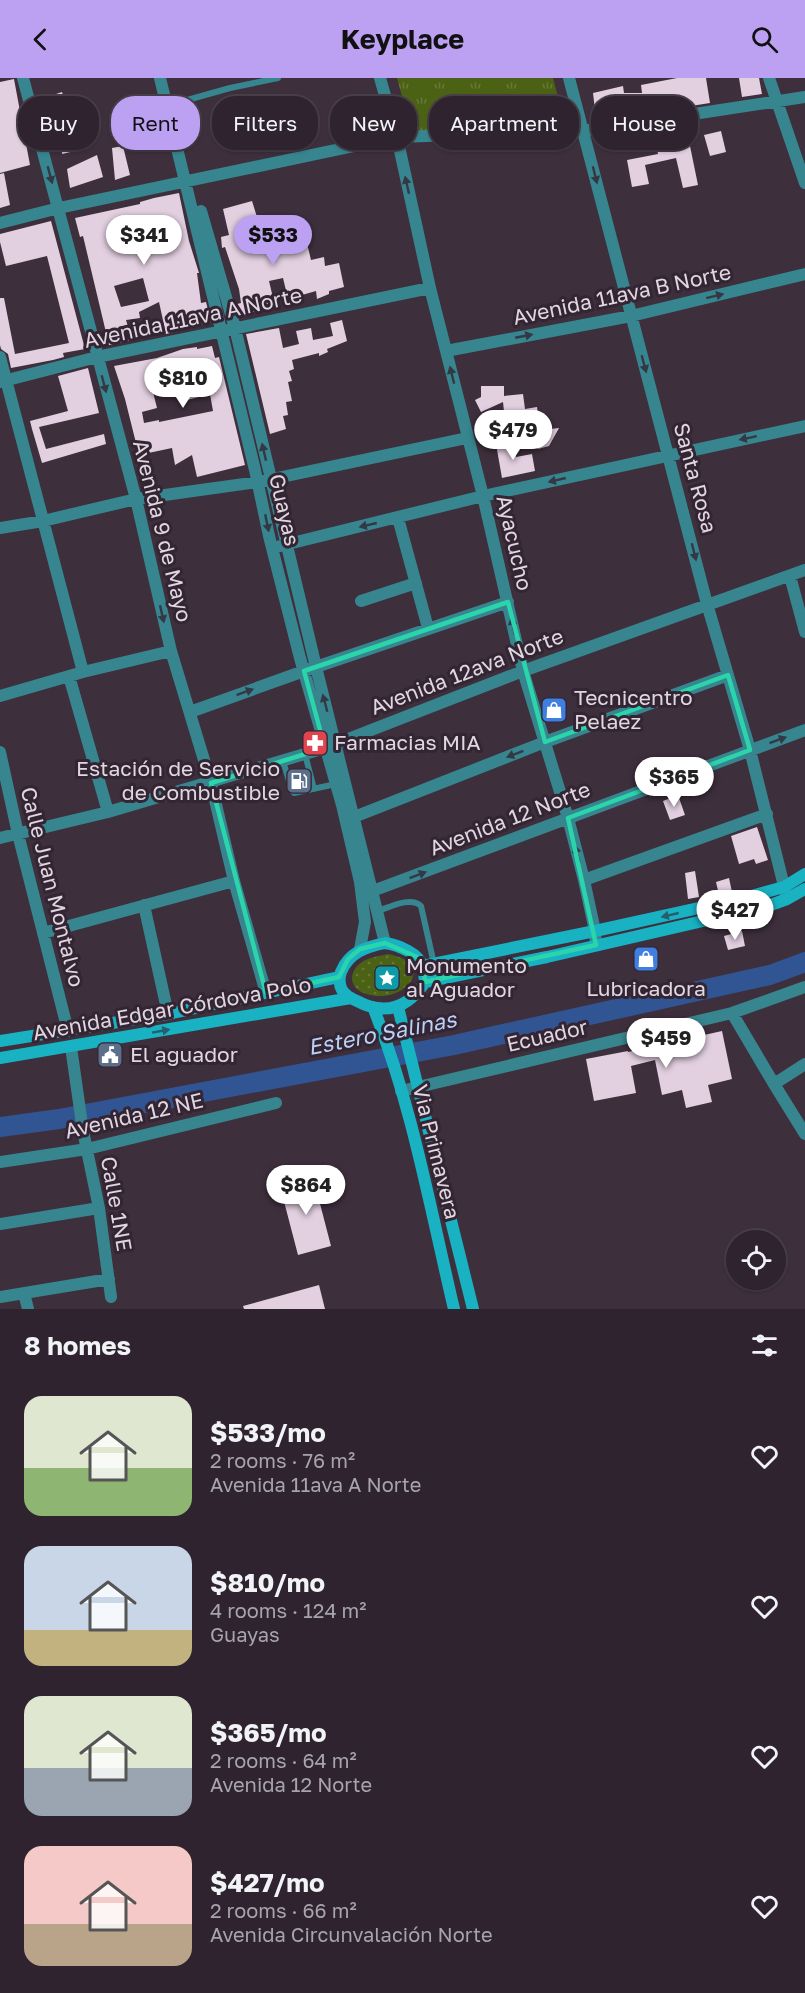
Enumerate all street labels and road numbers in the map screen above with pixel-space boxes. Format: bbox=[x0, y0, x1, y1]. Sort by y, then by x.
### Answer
street label: Avenida 11ava B Norte bbox=[510, 258, 733, 330]
street label: Avenida 11ava A Norte bbox=[81, 281, 304, 353]
street label: Santa Rosa bbox=[669, 420, 723, 536]
street label: Avenida 9 de Mayo bbox=[128, 437, 198, 624]
street label: Guayas bbox=[264, 471, 306, 548]
street label: Ayacucho bbox=[491, 493, 539, 593]
street label: Avenida 12ava Norte bbox=[366, 622, 567, 720]
street label: Avenida 12 Norte bbox=[425, 775, 594, 861]
street label: Calle Juan Montalvo bbox=[16, 784, 90, 989]
street label: Avenida Edgar Córdova Polo bbox=[31, 971, 313, 1045]
street label: Ecuador bbox=[504, 1013, 590, 1057]
street label: Via Primavera bbox=[408, 1082, 466, 1222]
street label: Avenida 12 NE bbox=[62, 1086, 206, 1144]
street label: Calle 1NE bbox=[96, 1154, 138, 1253]

